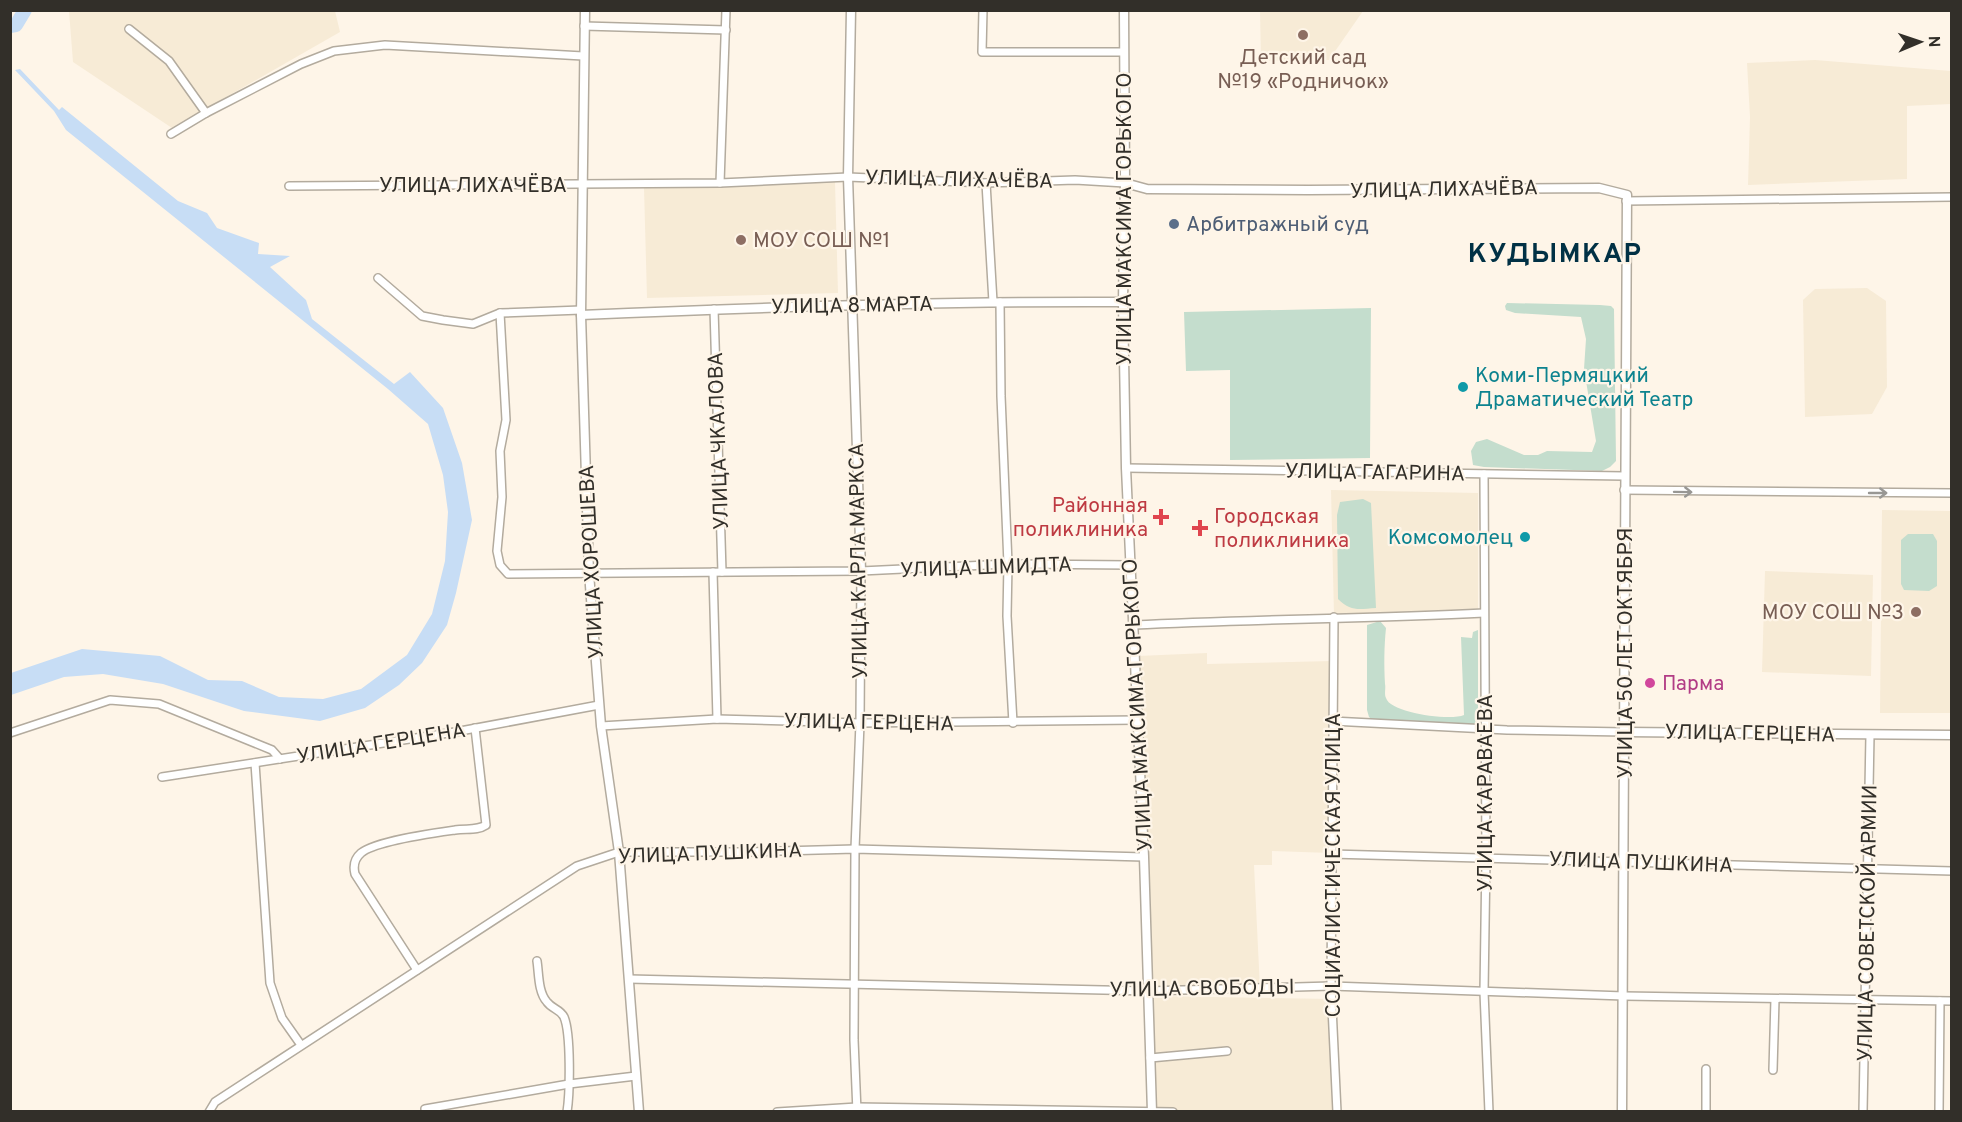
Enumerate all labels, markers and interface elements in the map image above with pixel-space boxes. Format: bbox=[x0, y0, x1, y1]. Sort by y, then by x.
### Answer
north arrow bbox=[1890, 12, 1950, 72]
marker: Детский сад №19 «Родничок» bbox=[1296, 28, 1310, 42]
text: N bbox=[1923, 35, 1943, 48]
place label: Детский сад №19 «Родничок» bbox=[1217, 45, 1389, 96]
street label: УЛИЦА МАКСИМА ГОРЬКОГО bbox=[1112, 72, 1139, 366]
street label: УЛИЦА ЛИХАЧЁВА bbox=[865, 165, 1053, 196]
street label: УЛИЦА ЛИХАЧЁВА bbox=[379, 173, 567, 200]
street label: УЛИЦА ЛИХАЧЁВА bbox=[1350, 175, 1538, 206]
place label: Арбитражный суд bbox=[1186, 212, 1369, 239]
marker: Арбитражный суд bbox=[1167, 217, 1181, 231]
place label: МОУ СОШ №1 bbox=[753, 228, 890, 255]
marker: МОУ СОШ №1 bbox=[734, 233, 748, 247]
district label: КУДЫМКАР bbox=[1468, 238, 1642, 272]
street label: УЛИЦА 8 МАРТА bbox=[771, 292, 934, 321]
street label: УЛИЦА ЧКАЛОВА bbox=[703, 351, 736, 530]
place label: Коми-Пермяцкий Драматический Театр bbox=[1475, 363, 1693, 414]
marker: Коми-Пермяцкий Драматический Театр bbox=[1456, 380, 1470, 394]
street label: УЛИЦА КАРЛА МАРКСА bbox=[844, 442, 875, 679]
street label: УЛИЦА ГАГАРИНА bbox=[1285, 458, 1465, 489]
street label: УЛИЦА ХОРОШЕВА bbox=[574, 464, 611, 660]
one-way arrow bbox=[1672, 486, 1692, 497]
one-way arrow bbox=[1867, 487, 1887, 499]
place label: Районная поликлиника bbox=[1013, 493, 1148, 544]
place label: Городская поликлиника bbox=[1214, 504, 1349, 555]
marker: Районная поликлиника bbox=[1152, 508, 1170, 526]
marker: Городская поликлиника bbox=[1191, 519, 1209, 537]
place label: Комсомолец bbox=[1388, 525, 1513, 552]
street label: УЛИЦА 50 ЛЕТ ОКТЯБРЯ bbox=[1613, 527, 1640, 779]
marker: Комсомолец bbox=[1518, 530, 1532, 544]
street label: УЛИЦА ШМИДТА bbox=[900, 552, 1073, 585]
street label: УЛИЦА МАКСИМА ГОРЬКОГО bbox=[1117, 558, 1160, 852]
place label: МОУ СОШ №3 bbox=[1762, 600, 1904, 627]
marker: МОУ СОШ №3 bbox=[1909, 605, 1923, 619]
place label: Парма bbox=[1662, 671, 1724, 698]
marker: Парма bbox=[1643, 676, 1657, 690]
street label: УЛИЦА КАРАВАЕВА bbox=[1473, 694, 1500, 892]
street label: УЛИЦА ГЕРЦЕНА bbox=[783, 709, 955, 738]
street label: СОЦИАЛИСТИЧЕСКАЯ УЛИЦА bbox=[1321, 713, 1348, 1017]
street label: УЛИЦА ГЕРЦЕНА bbox=[295, 718, 468, 771]
street label: УЛИЦА ГЕРЦЕНА bbox=[1664, 720, 1836, 749]
street label: УЛИЦА СОВЕТСКОЙ АРМИИ bbox=[1852, 784, 1884, 1062]
street label: УЛИЦА ПУШКИНА bbox=[617, 838, 803, 871]
street label: УЛИЦА ПУШКИНА bbox=[1548, 847, 1734, 880]
street label: УЛИЦА СВОБОДЫ bbox=[1109, 974, 1295, 1005]

